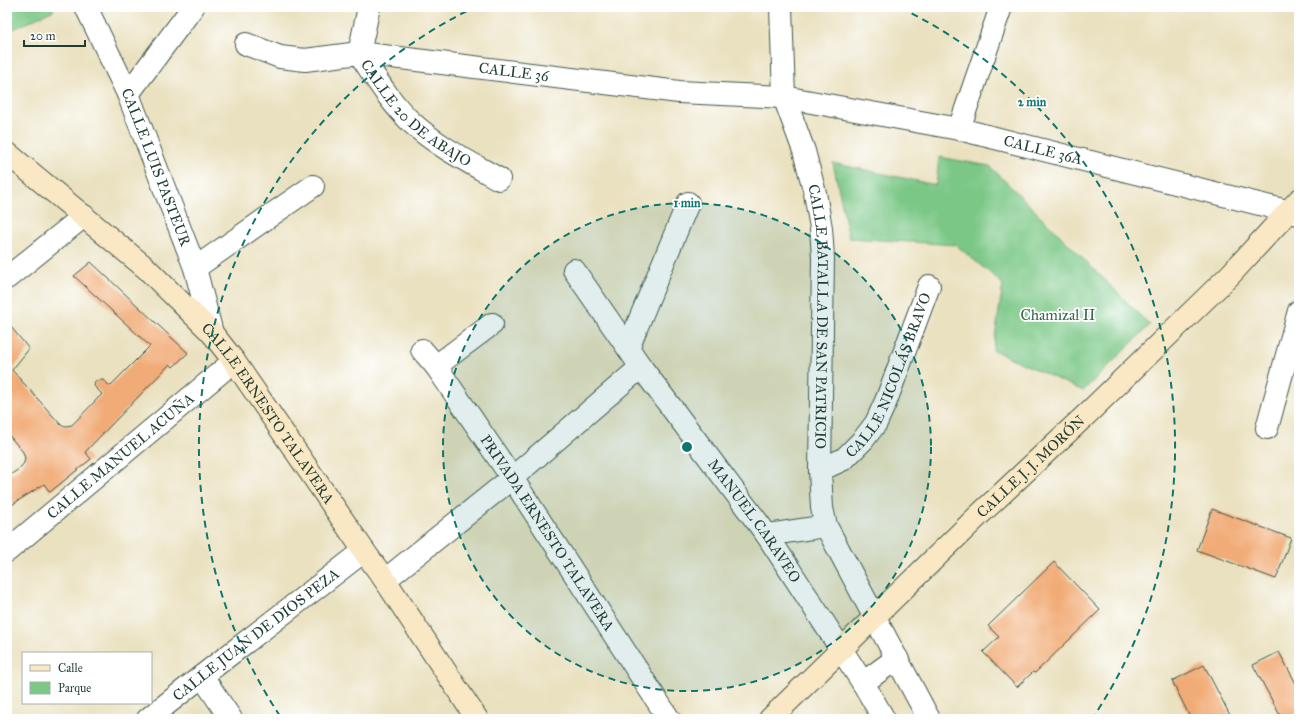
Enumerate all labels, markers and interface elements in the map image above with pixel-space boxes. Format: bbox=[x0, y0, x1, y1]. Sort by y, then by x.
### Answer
scale bar bbox=[24, 22, 85, 48]
text: 20 m bbox=[30, 29, 56, 43]
street label: CALLE 20 DE ABAJO bbox=[357, 56, 474, 171]
street label: CALLE 36 bbox=[478, 59, 551, 85]
street label: CALLE LUIS PASTEUR bbox=[118, 85, 195, 249]
text: 2 min bbox=[1018, 95, 1047, 109]
street label: CALLE 36A bbox=[1002, 132, 1084, 168]
street label: CALLE BATALLA DE SAN PATRICIO bbox=[804, 182, 832, 449]
text: 1 min bbox=[673, 196, 701, 210]
street label: CALLE NICOLÁS BRAVO bbox=[842, 290, 935, 461]
park label: Chamizal II bbox=[1020, 306, 1096, 324]
street label: CALLE ERNESTO TALAVERA bbox=[198, 319, 338, 507]
street label: CALLE MANUEL ACUÑA bbox=[43, 389, 198, 523]
street label: CALLE J. J. MORÓN bbox=[973, 411, 1089, 521]
street label: PRIVADA ERNESTO TALAVERA bbox=[476, 431, 618, 634]
centre of rings bbox=[680, 440, 694, 454]
street label: MANUEL CARAVEO bbox=[704, 455, 804, 586]
street label: CALLE JUAN DE DIOS PEZA bbox=[169, 565, 343, 705]
legend bbox=[22, 652, 152, 704]
text: Calle bbox=[58, 661, 83, 675]
text: Parque bbox=[58, 681, 91, 696]

